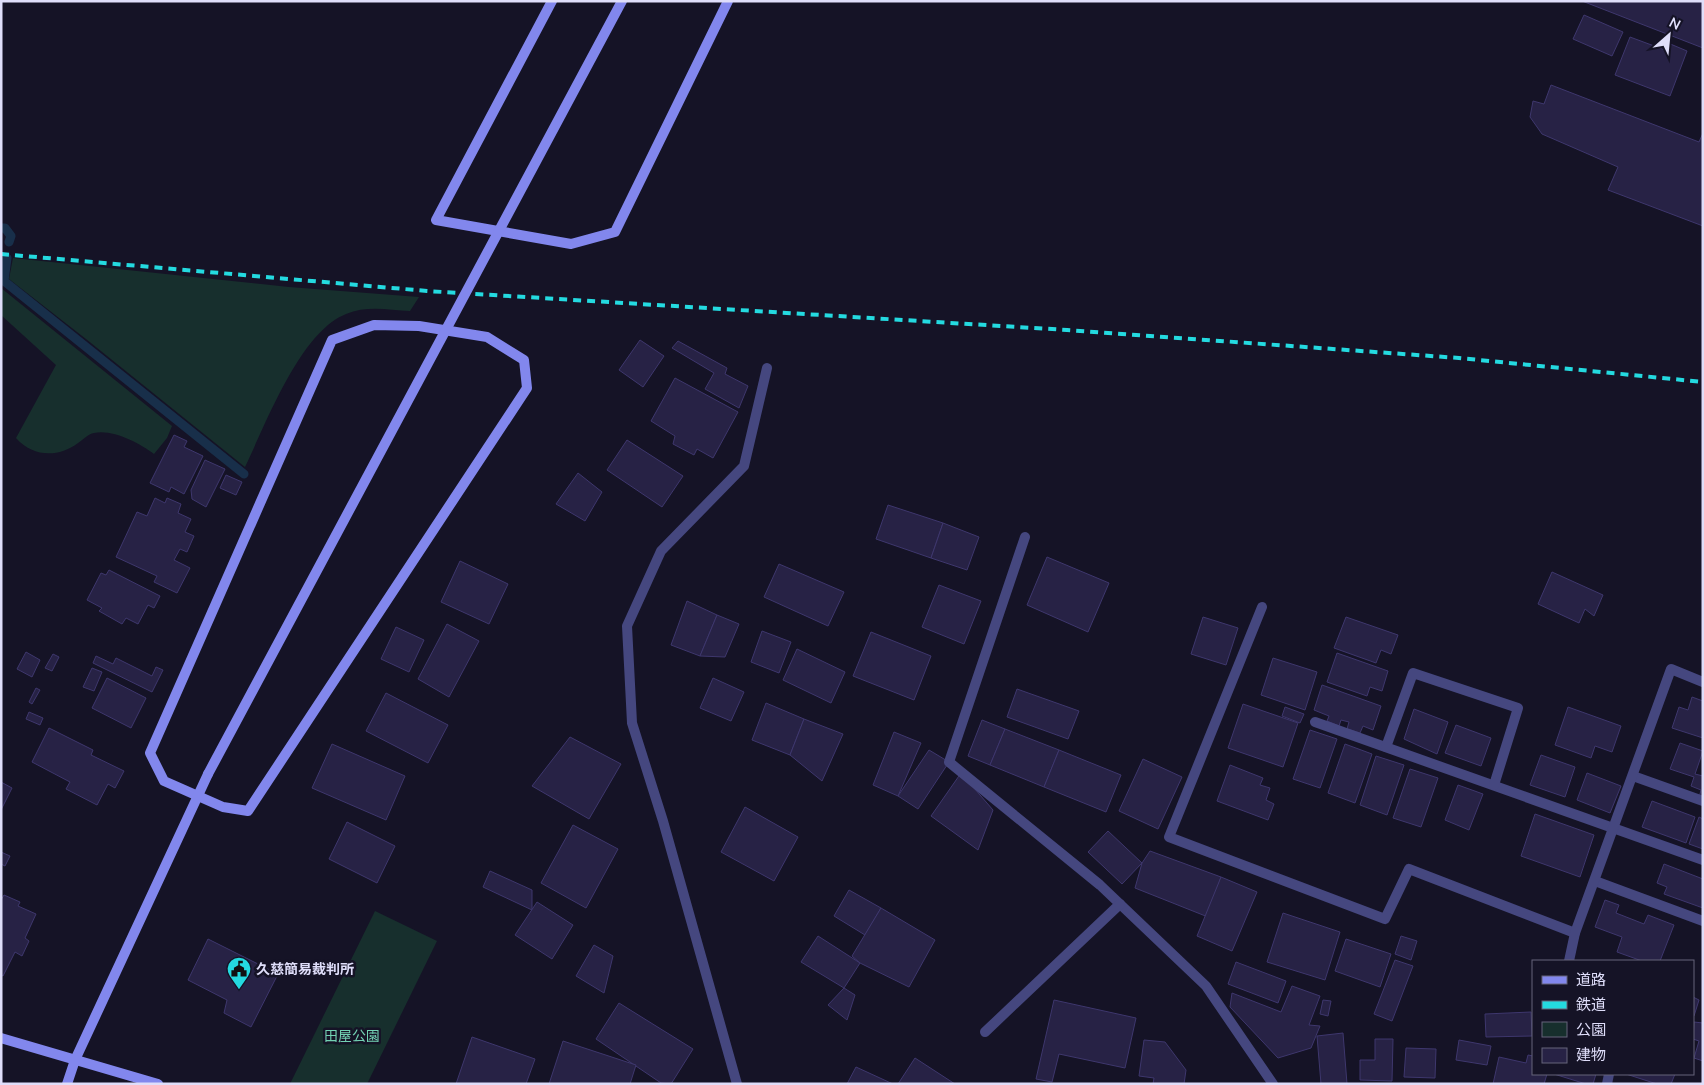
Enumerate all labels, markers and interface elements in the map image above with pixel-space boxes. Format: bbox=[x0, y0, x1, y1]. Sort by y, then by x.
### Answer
north arrow bbox=[1644, 10, 1694, 60]
text: N bbox=[1666, 13, 1684, 34]
public building icon: 久慈簡易裁判所 bbox=[226, 956, 252, 990]
place label: 久慈簡易裁判所 bbox=[256, 960, 354, 978]
legend bbox=[1532, 960, 1694, 1075]
text: 道路 bbox=[1576, 970, 1606, 989]
text: 鉄道 bbox=[1576, 995, 1606, 1014]
text: 公園 bbox=[1576, 1020, 1606, 1039]
park label: 田屋公園 bbox=[324, 1027, 380, 1045]
text: 建物 bbox=[1576, 1045, 1606, 1064]

